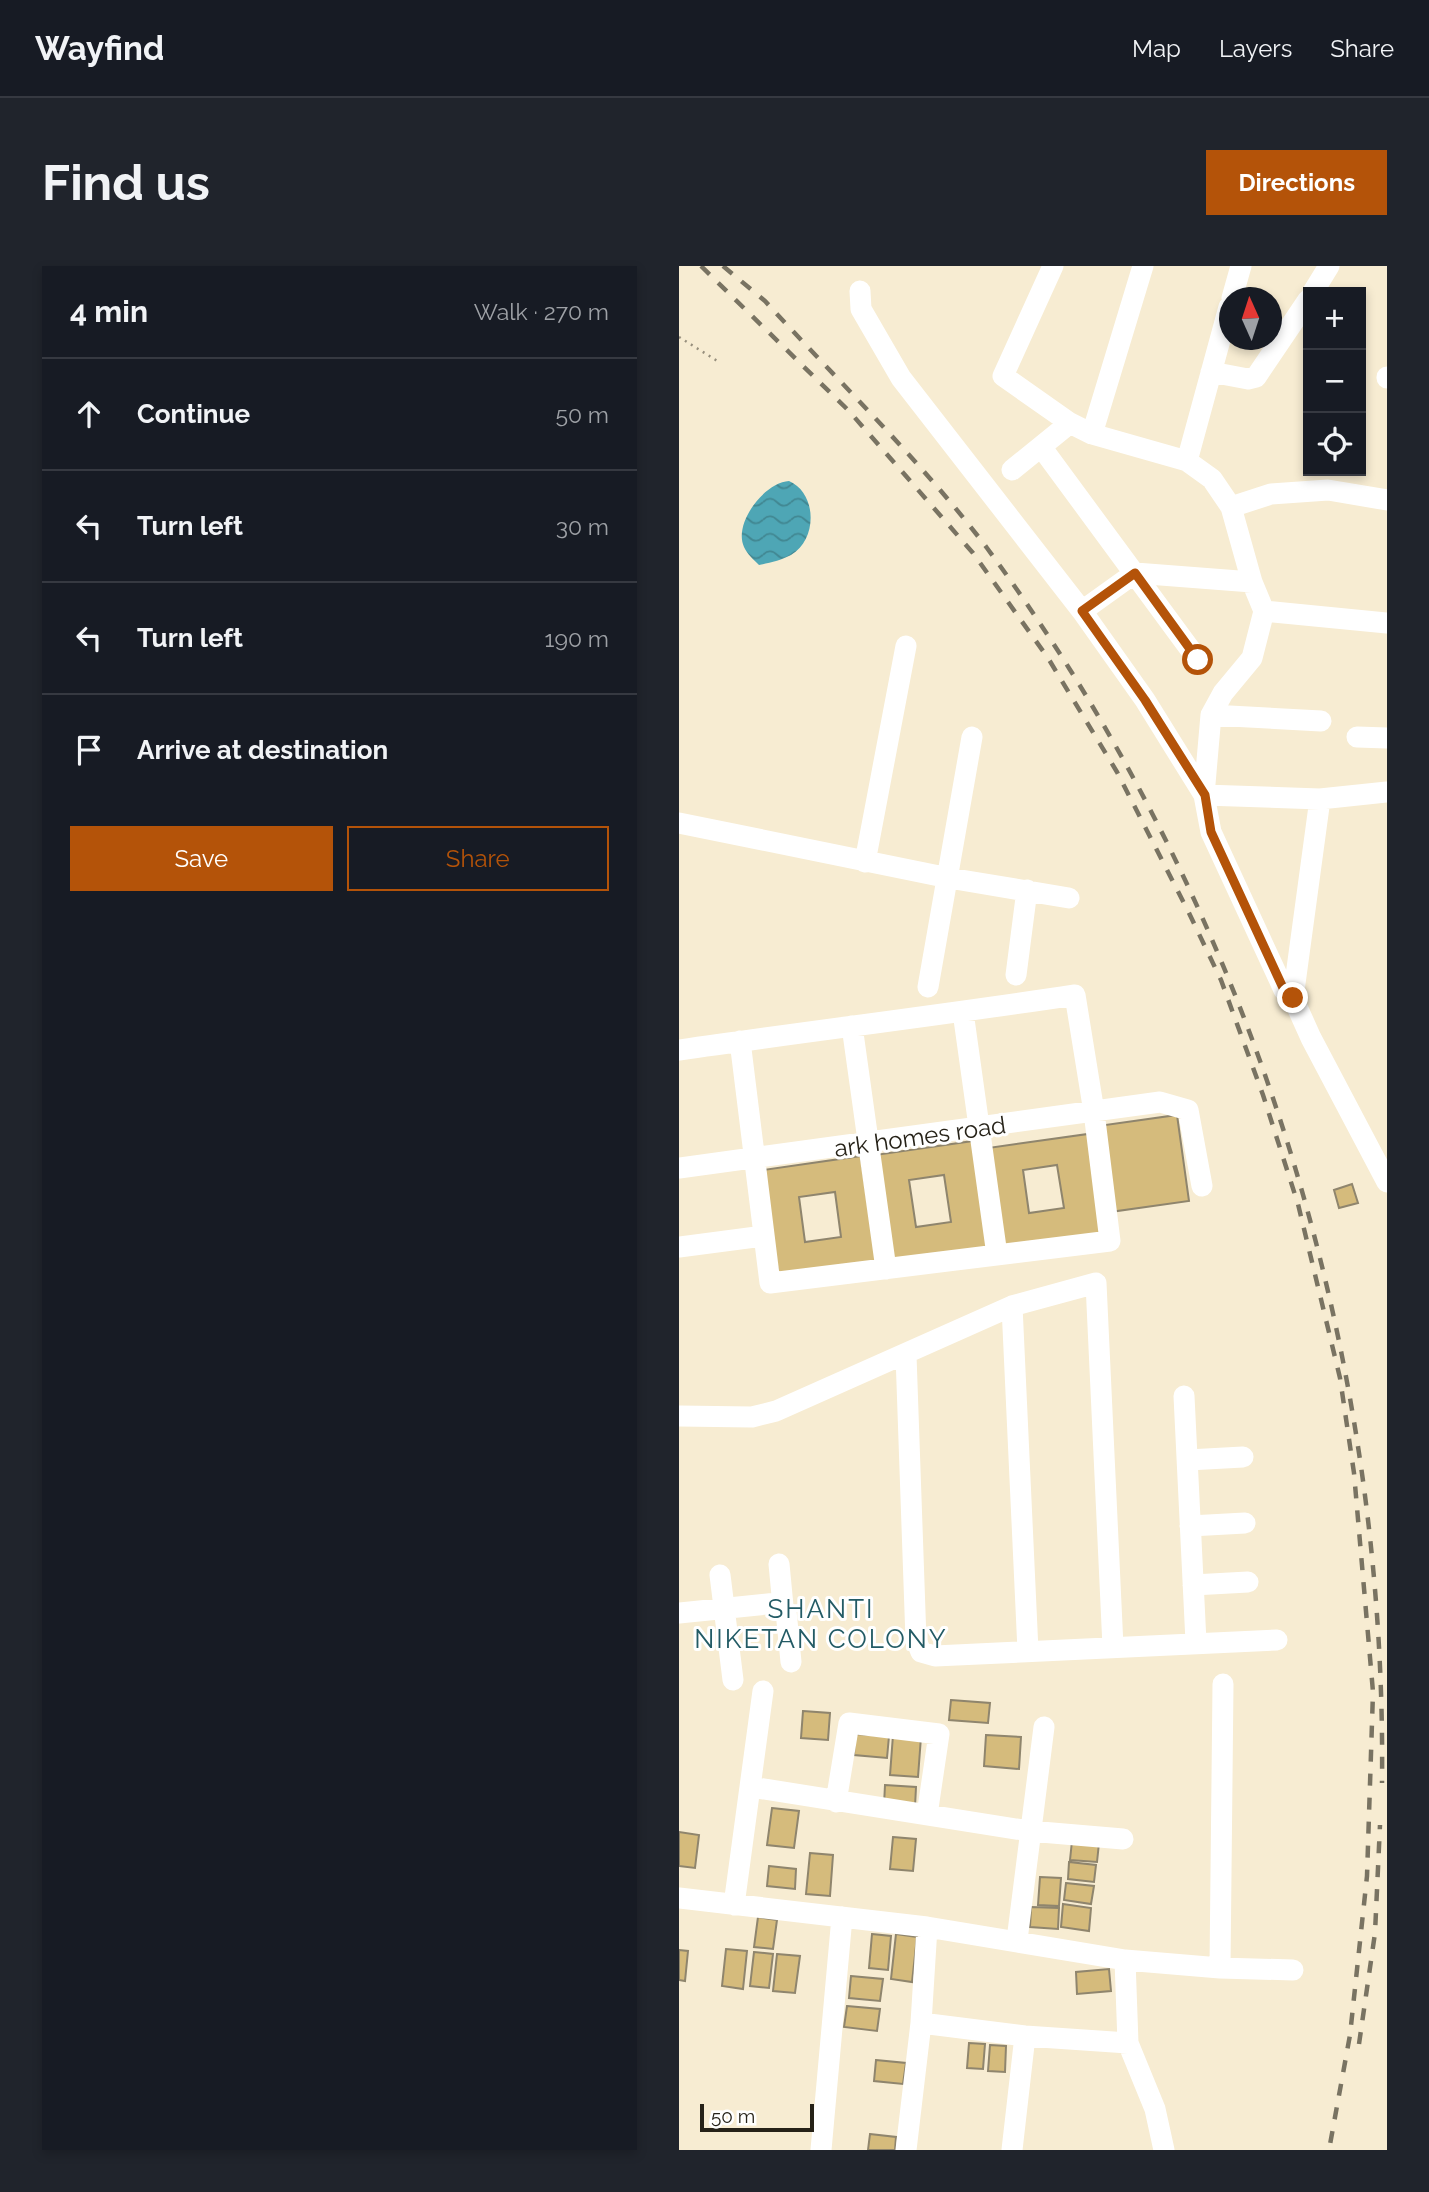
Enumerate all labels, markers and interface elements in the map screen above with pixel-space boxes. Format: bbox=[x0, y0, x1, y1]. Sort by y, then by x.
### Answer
text: Wayfind bbox=[35, 29, 164, 68]
text: Map bbox=[1132, 34, 1181, 63]
text: Layers bbox=[1219, 34, 1292, 63]
text: Share bbox=[1330, 34, 1394, 63]
button: Directions bbox=[1206, 150, 1387, 215]
text: Find us bbox=[42, 154, 210, 211]
north arrow bbox=[1219, 287, 1282, 350]
map controls bbox=[1303, 287, 1366, 476]
button: + bbox=[1303, 287, 1366, 350]
text: 4 min bbox=[70, 294, 148, 329]
text: Walk · 270 m bbox=[474, 298, 609, 325]
button: − bbox=[1303, 350, 1366, 413]
icon: ahead bbox=[70, 395, 108, 433]
text: Continue bbox=[137, 399, 250, 429]
text: 50 m bbox=[555, 401, 609, 428]
button: locate bbox=[1303, 413, 1366, 476]
icon: left bbox=[70, 507, 108, 545]
text: Turn left bbox=[137, 511, 243, 541]
text: 30 m bbox=[556, 513, 609, 540]
icon: left bbox=[70, 619, 108, 657]
text: Turn left bbox=[137, 623, 243, 653]
text: 190 m bbox=[545, 625, 609, 652]
route start bbox=[1182, 644, 1213, 675]
icon: arrive bbox=[70, 731, 108, 769]
text: Arrive at destination bbox=[137, 735, 388, 765]
button: Save bbox=[70, 826, 333, 891]
button: Share bbox=[347, 826, 609, 891]
route end bbox=[1277, 982, 1308, 1013]
street label: ark homes road bbox=[832, 1110, 1008, 1163]
district label: SHANTI NIKETAN COLONY bbox=[694, 1594, 948, 1654]
scale bar bbox=[700, 2101, 814, 2133]
text: 50 m bbox=[711, 2105, 755, 2127]

